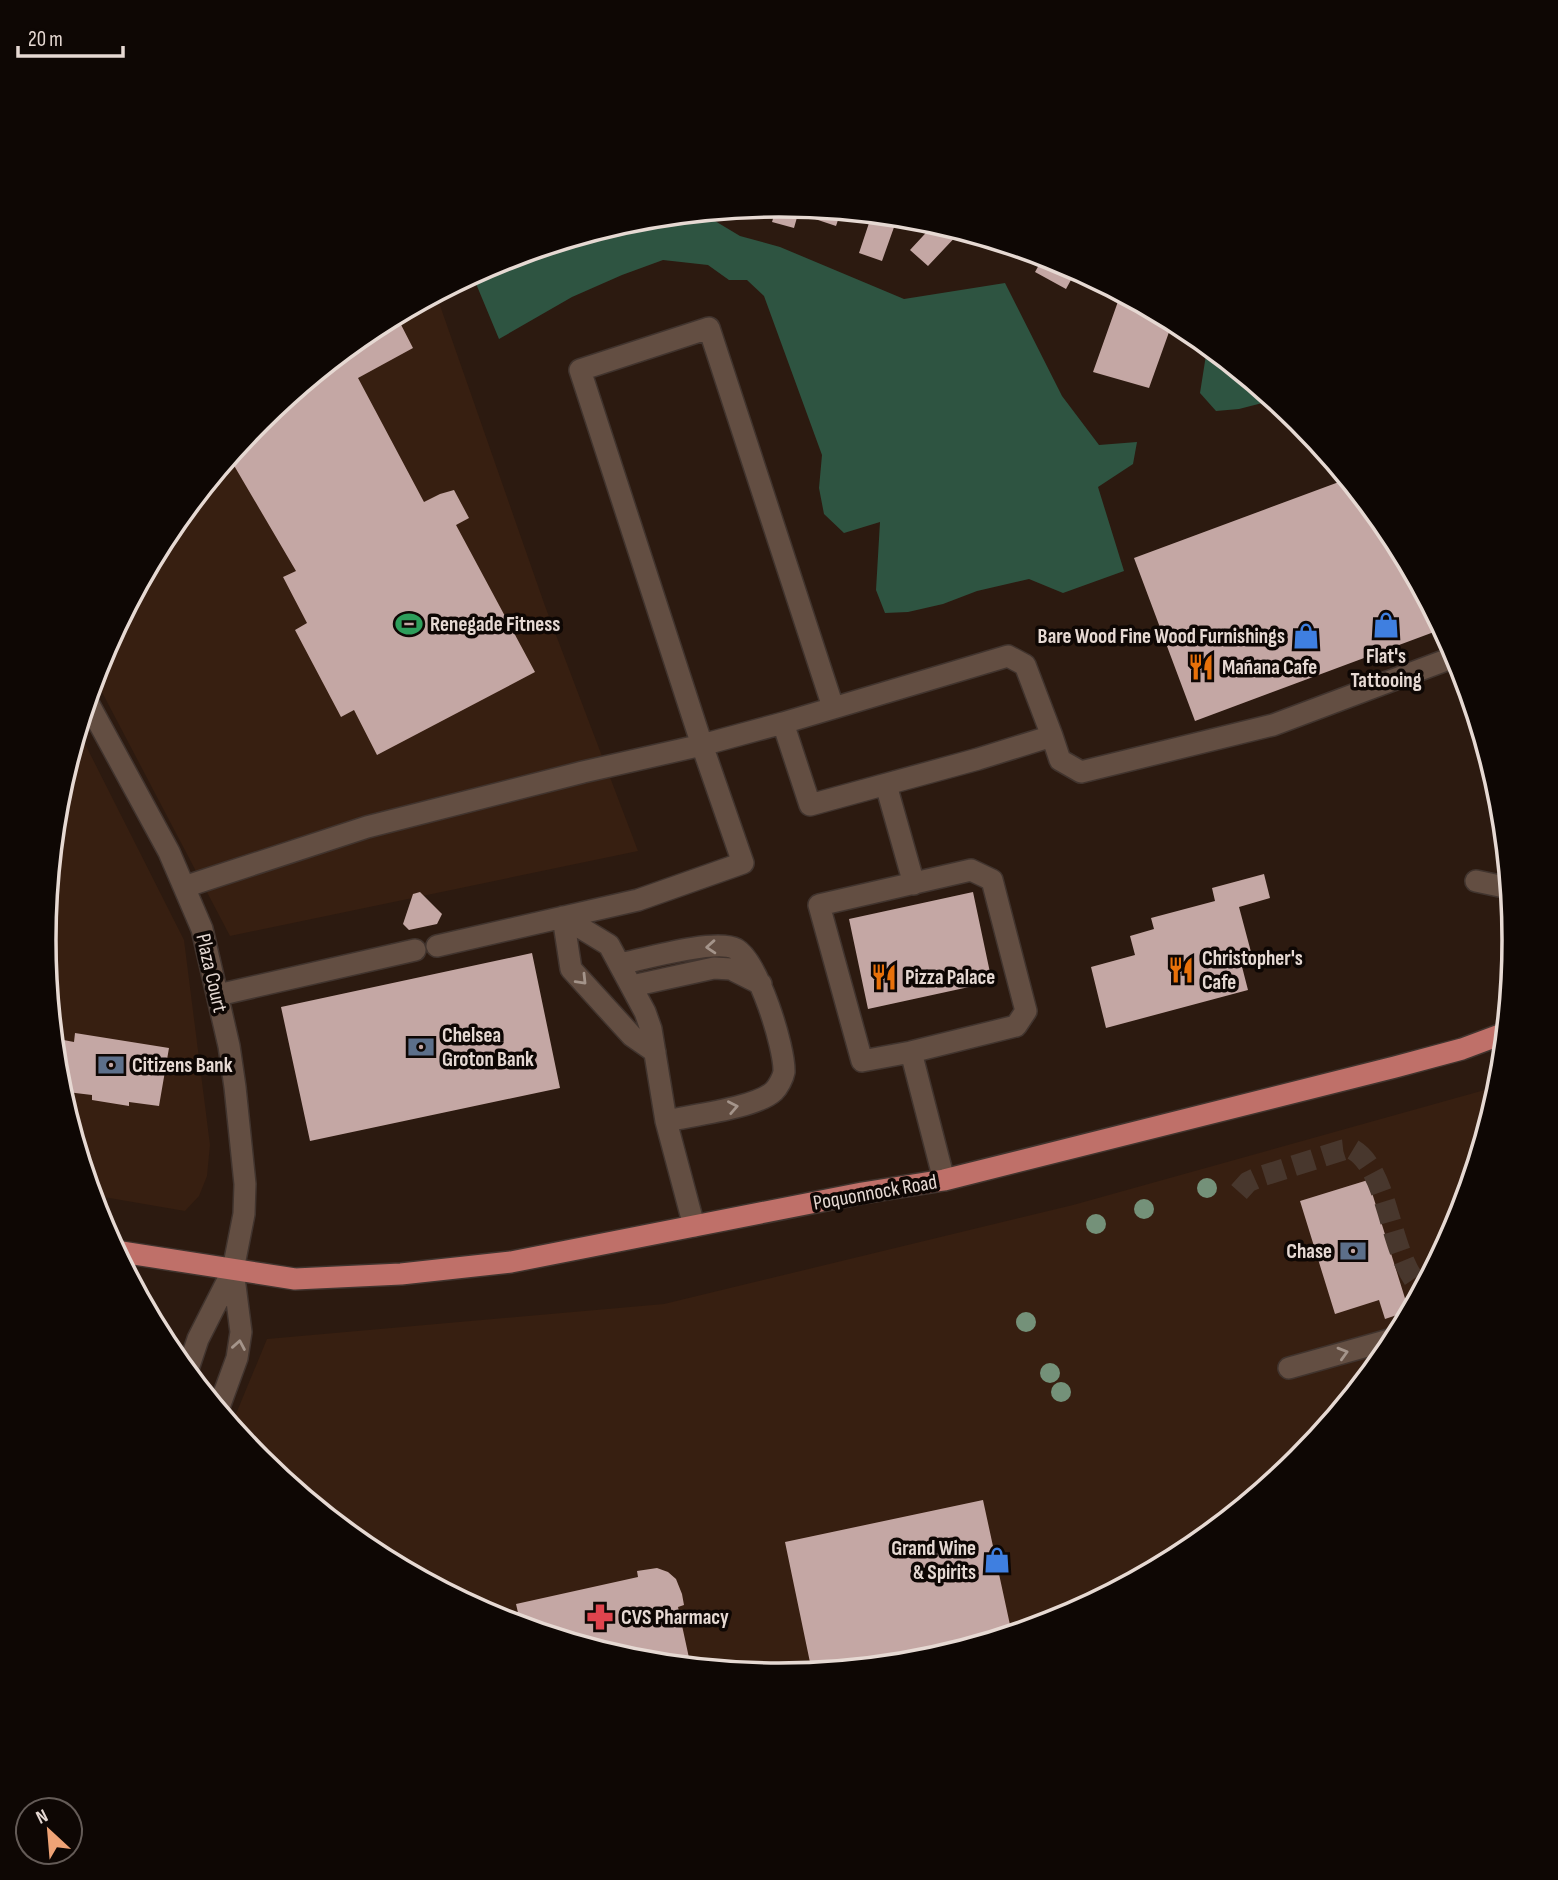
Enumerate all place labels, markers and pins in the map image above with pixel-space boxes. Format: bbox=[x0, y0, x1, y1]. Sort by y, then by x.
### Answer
sports icon: Renegade Fitness bbox=[394, 609, 424, 639]
shop icon: Flat's Tattooing bbox=[1371, 610, 1401, 640]
place label: Renegade Fitness bbox=[430, 612, 560, 637]
shop icon: Bare Wood Fine Wood Furnishings bbox=[1291, 621, 1321, 651]
place label: Bare Wood Fine Wood Furnishings bbox=[1038, 624, 1285, 649]
place label: Flat's Tattooing bbox=[1350, 644, 1422, 693]
restaurant icon: Mañana Cafe bbox=[1186, 652, 1216, 682]
place label: Mañana Cafe bbox=[1222, 655, 1317, 680]
place label: Christopher's Cafe bbox=[1202, 946, 1303, 995]
restaurant icon: Christopher's Cafe bbox=[1166, 955, 1196, 985]
restaurant icon: Pizza Palace bbox=[869, 962, 899, 992]
place label: Pizza Palace bbox=[905, 965, 995, 990]
place label: Chelsea Groton Bank bbox=[442, 1023, 534, 1072]
bank icon: Chelsea Groton Bank bbox=[406, 1032, 436, 1062]
bank icon: Citizens Bank bbox=[96, 1050, 126, 1080]
place label: Citizens Bank bbox=[132, 1053, 233, 1078]
bank icon: Chase bbox=[1338, 1236, 1368, 1266]
place label: Chase bbox=[1286, 1239, 1332, 1264]
place label: Grand Wine & Spirits bbox=[891, 1536, 976, 1585]
shop icon: Grand Wine & Spirits bbox=[982, 1545, 1012, 1575]
pharmacy icon: CVS Pharmacy bbox=[585, 1602, 615, 1632]
place label: CVS Pharmacy bbox=[621, 1605, 729, 1630]

